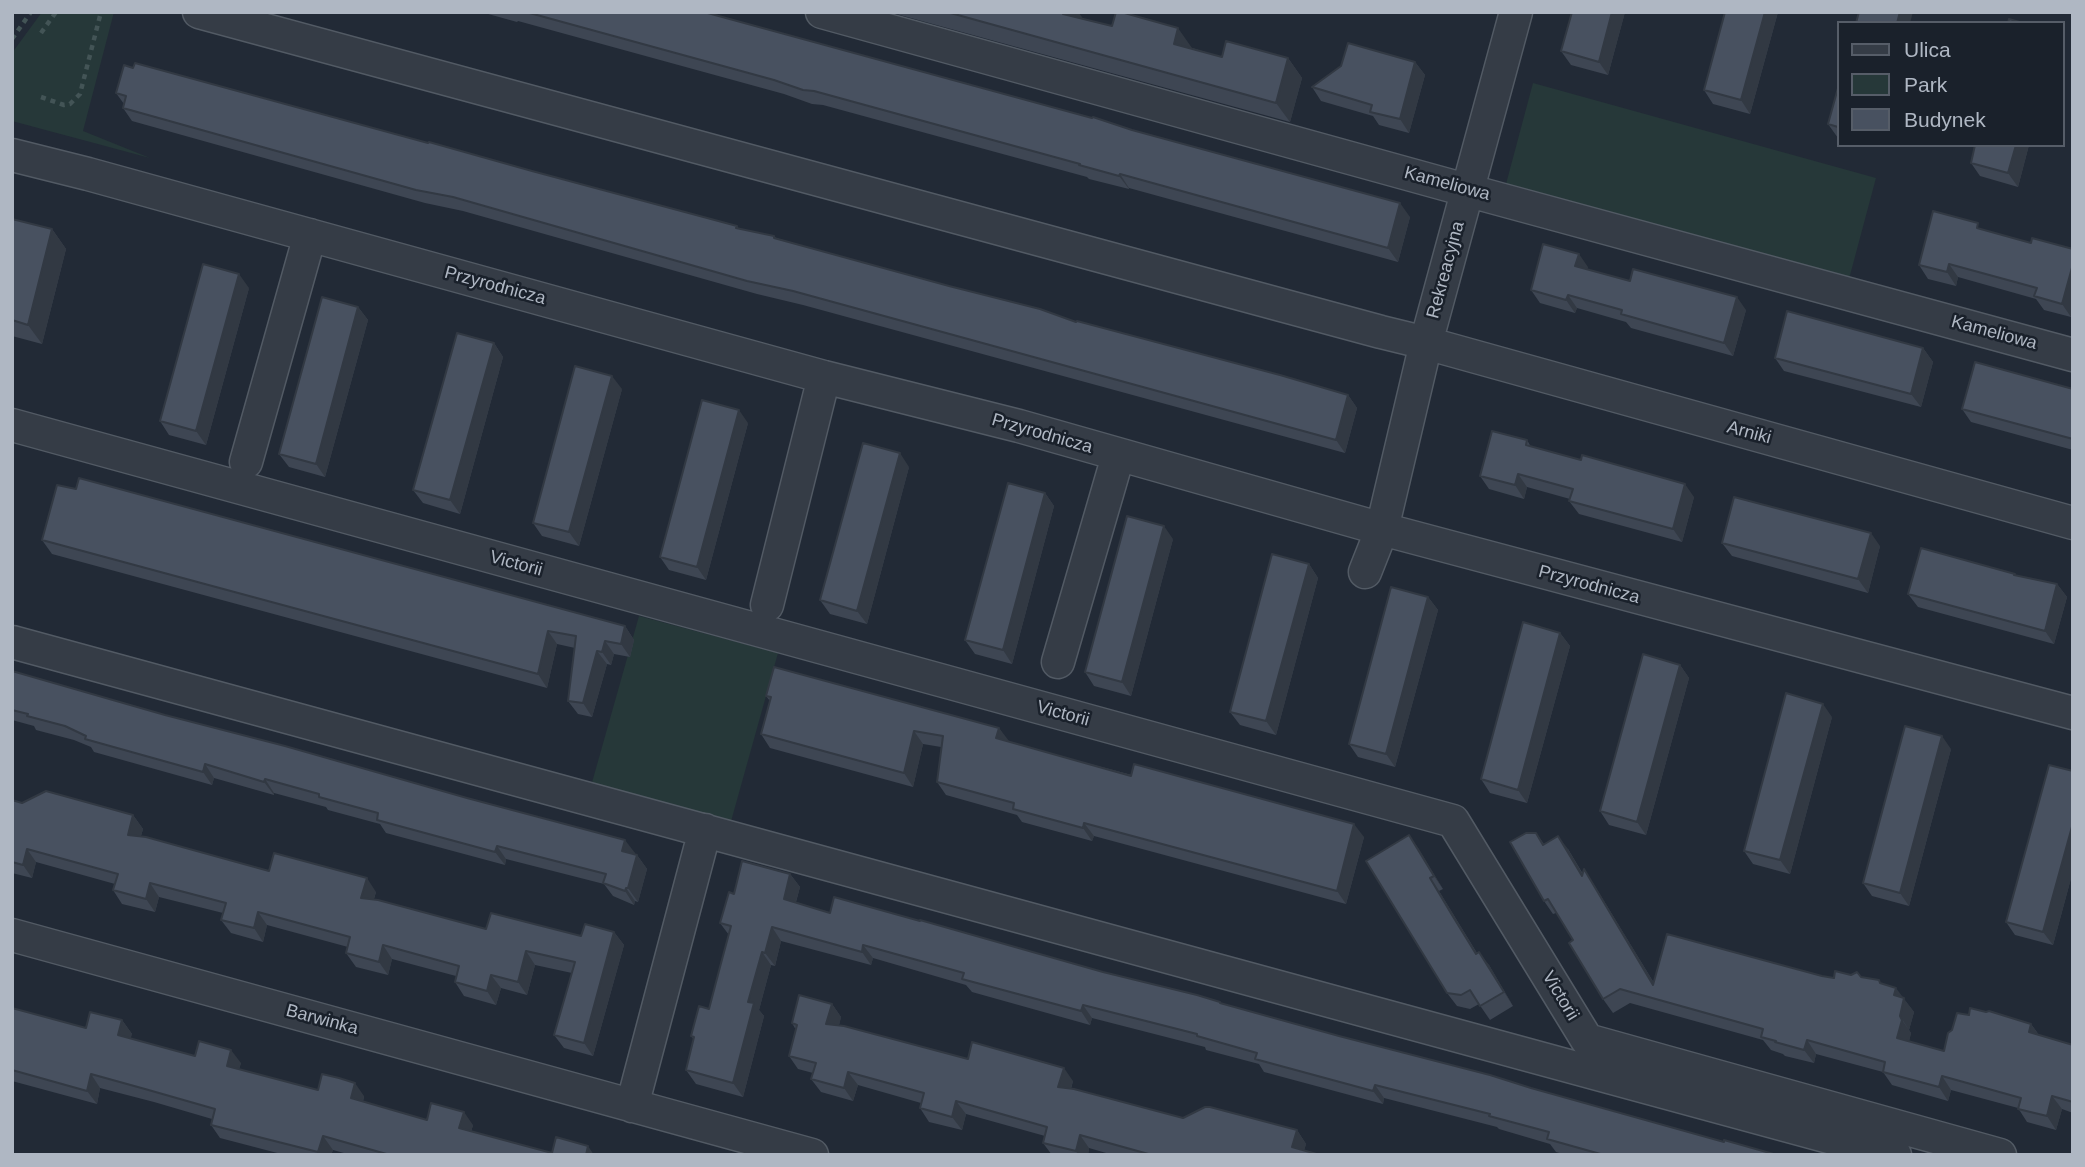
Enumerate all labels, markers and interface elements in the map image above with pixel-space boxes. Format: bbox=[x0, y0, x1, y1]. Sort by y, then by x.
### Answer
legend bbox=[1836, 21, 2064, 147]
text: Ulica bbox=[1904, 38, 1951, 61]
text: Park bbox=[1904, 73, 1947, 96]
text: Budynek bbox=[1904, 108, 1986, 131]
street label: Kameliowa bbox=[1402, 162, 1492, 206]
street label: Rekreacyjna bbox=[1423, 219, 1469, 321]
street label: Przyrodnicza bbox=[442, 262, 548, 310]
street label: Kameliowa bbox=[1949, 311, 2039, 355]
street label: Przyrodnicza bbox=[989, 409, 1095, 459]
street label: Arniki bbox=[1724, 417, 1774, 449]
street label: Victorii bbox=[487, 547, 545, 581]
street label: Przyrodnicza bbox=[1536, 561, 1642, 609]
street label: Victorii bbox=[1034, 697, 1092, 731]
street label: Victorii bbox=[1537, 967, 1583, 1025]
street label: Barwinka bbox=[283, 1000, 361, 1040]

